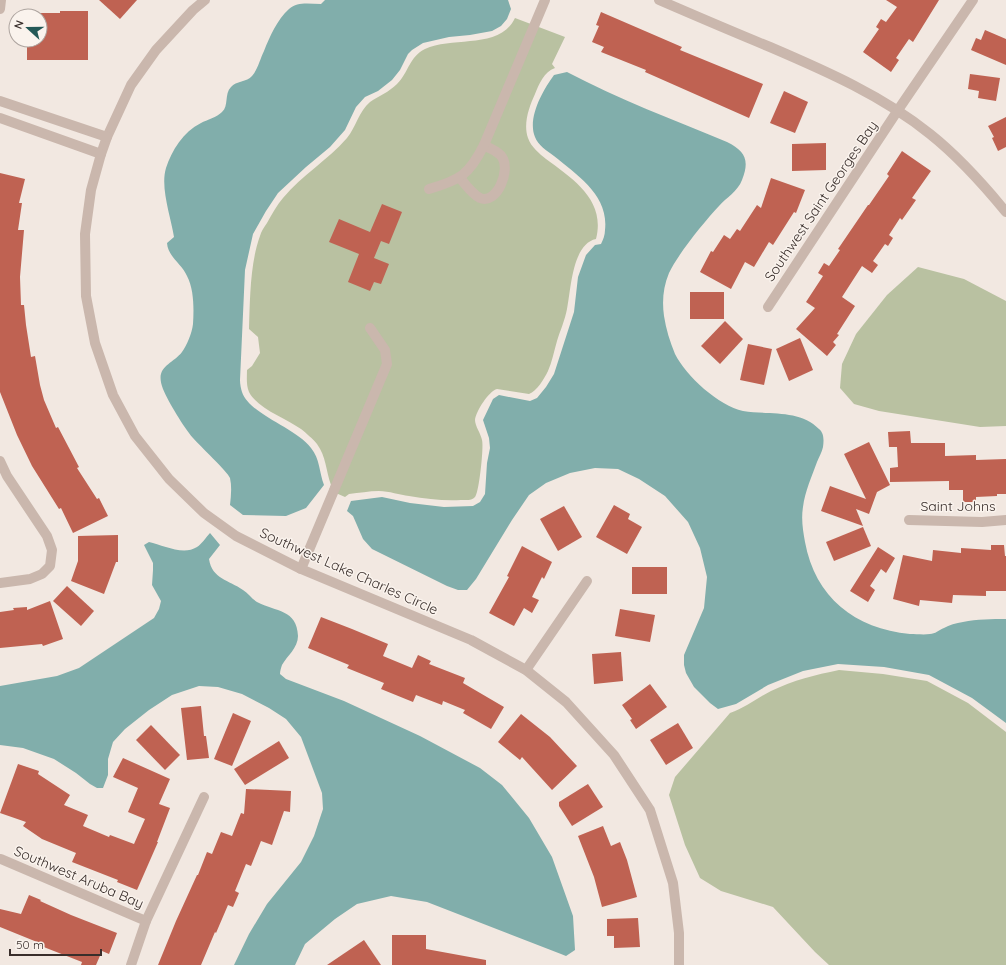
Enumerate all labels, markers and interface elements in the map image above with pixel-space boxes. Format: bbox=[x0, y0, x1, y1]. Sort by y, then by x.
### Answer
north arrow bbox=[8, 8, 48, 48]
text: N bbox=[11, 18, 27, 31]
street label: Southwest Saint Georges Bay bbox=[760, 117, 882, 285]
street label: Saint Johns bbox=[920, 497, 996, 515]
street label: Southwest Lake Charles Circle bbox=[257, 523, 441, 619]
street label: Southwest Aruba Bay bbox=[11, 841, 147, 913]
scale bar bbox=[10, 931, 101, 957]
text: 50 m bbox=[16, 937, 44, 952]

